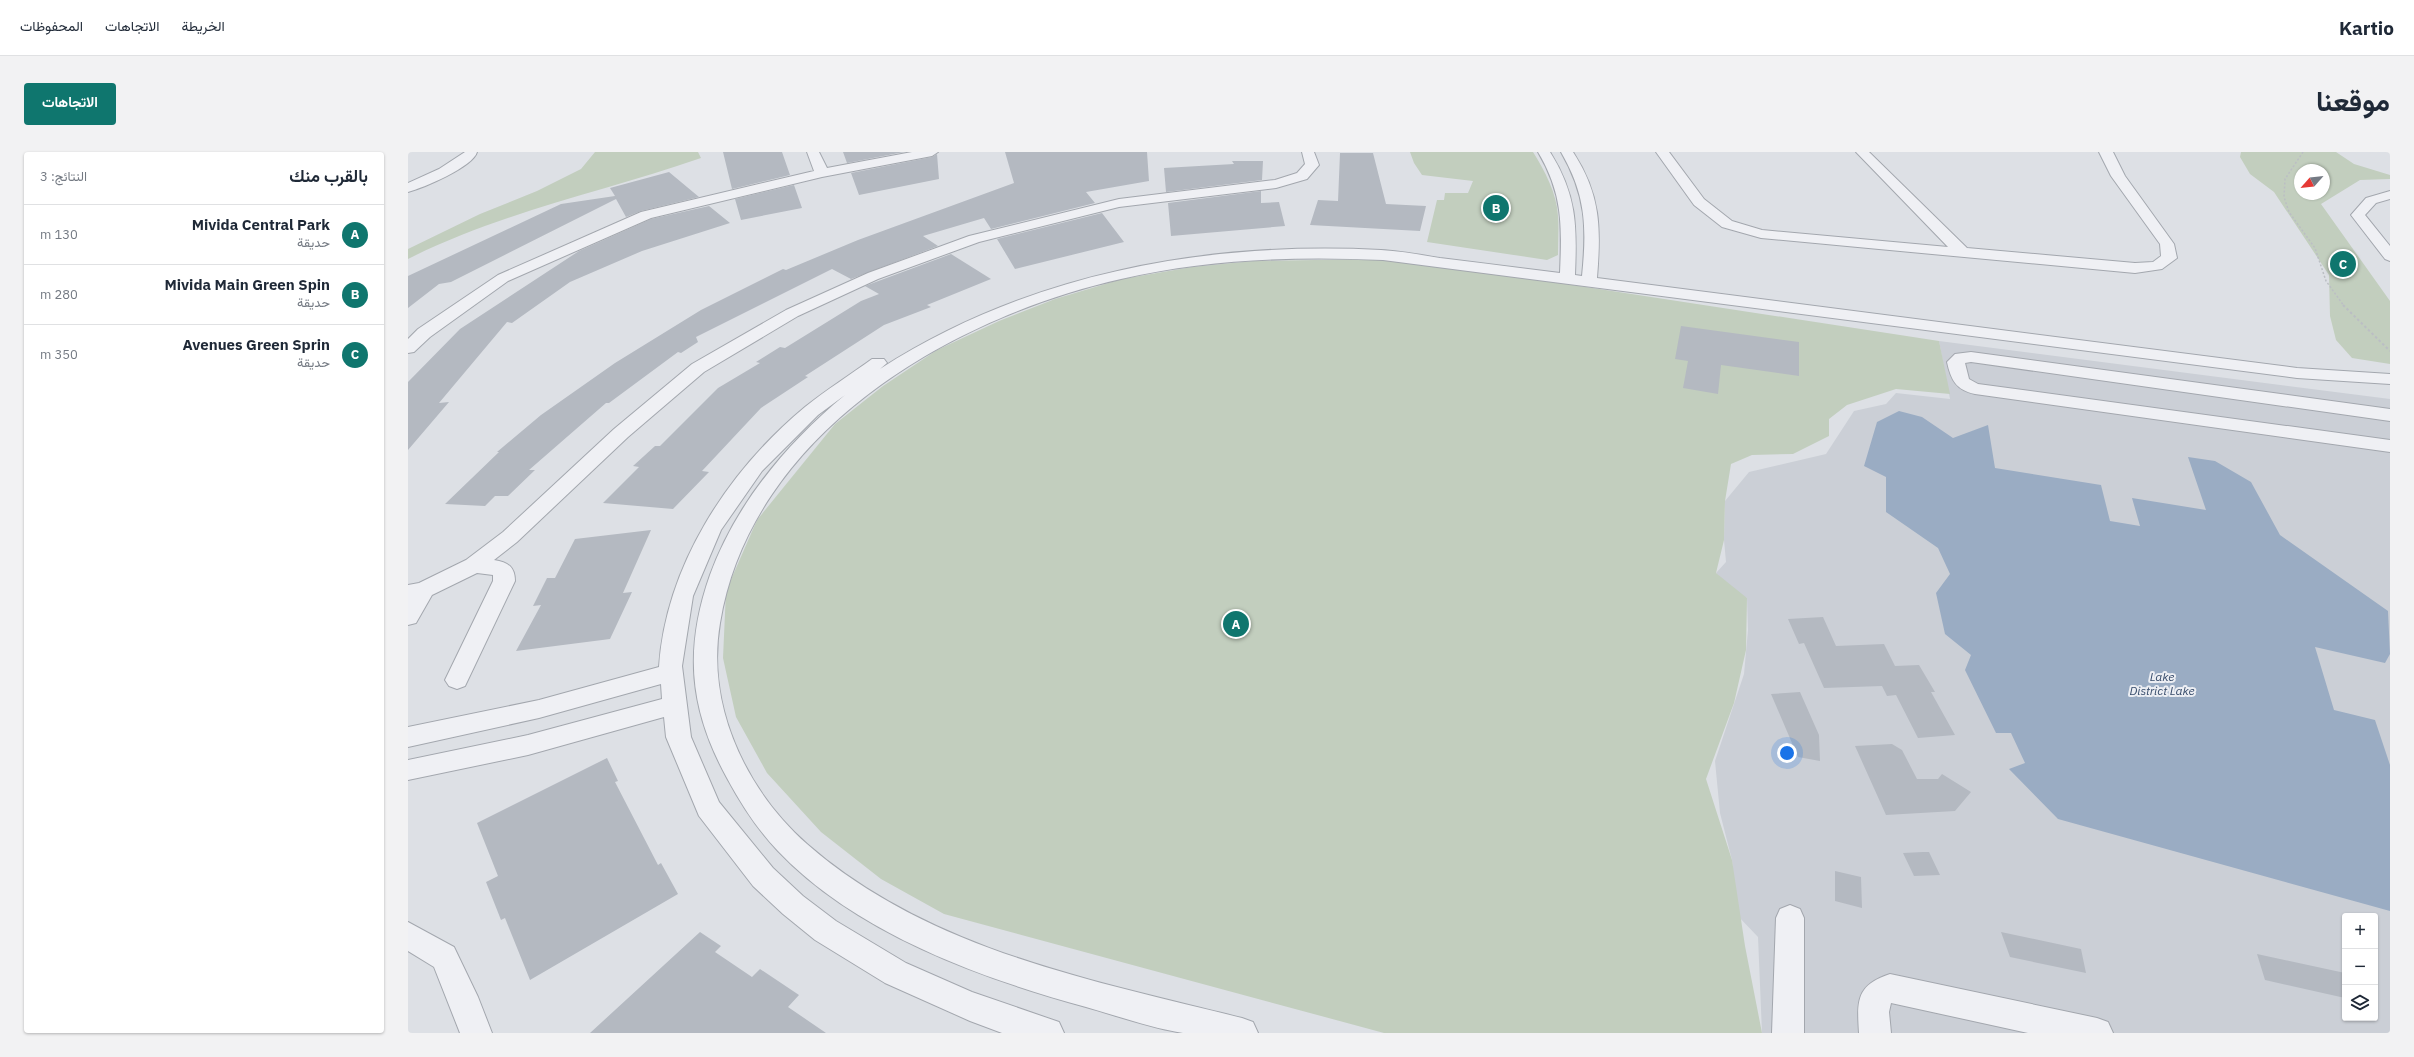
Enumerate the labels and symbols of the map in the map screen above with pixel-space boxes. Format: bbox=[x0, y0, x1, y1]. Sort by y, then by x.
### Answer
north arrow bbox=[2294, 164, 2330, 200]
pin: B bbox=[1483, 193, 1509, 223]
pin: C bbox=[2330, 249, 2356, 279]
pin: A bbox=[1223, 609, 1249, 639]
water label: Lake District Lake bbox=[2129, 669, 2195, 698]
your location bbox=[1777, 743, 1797, 763]

